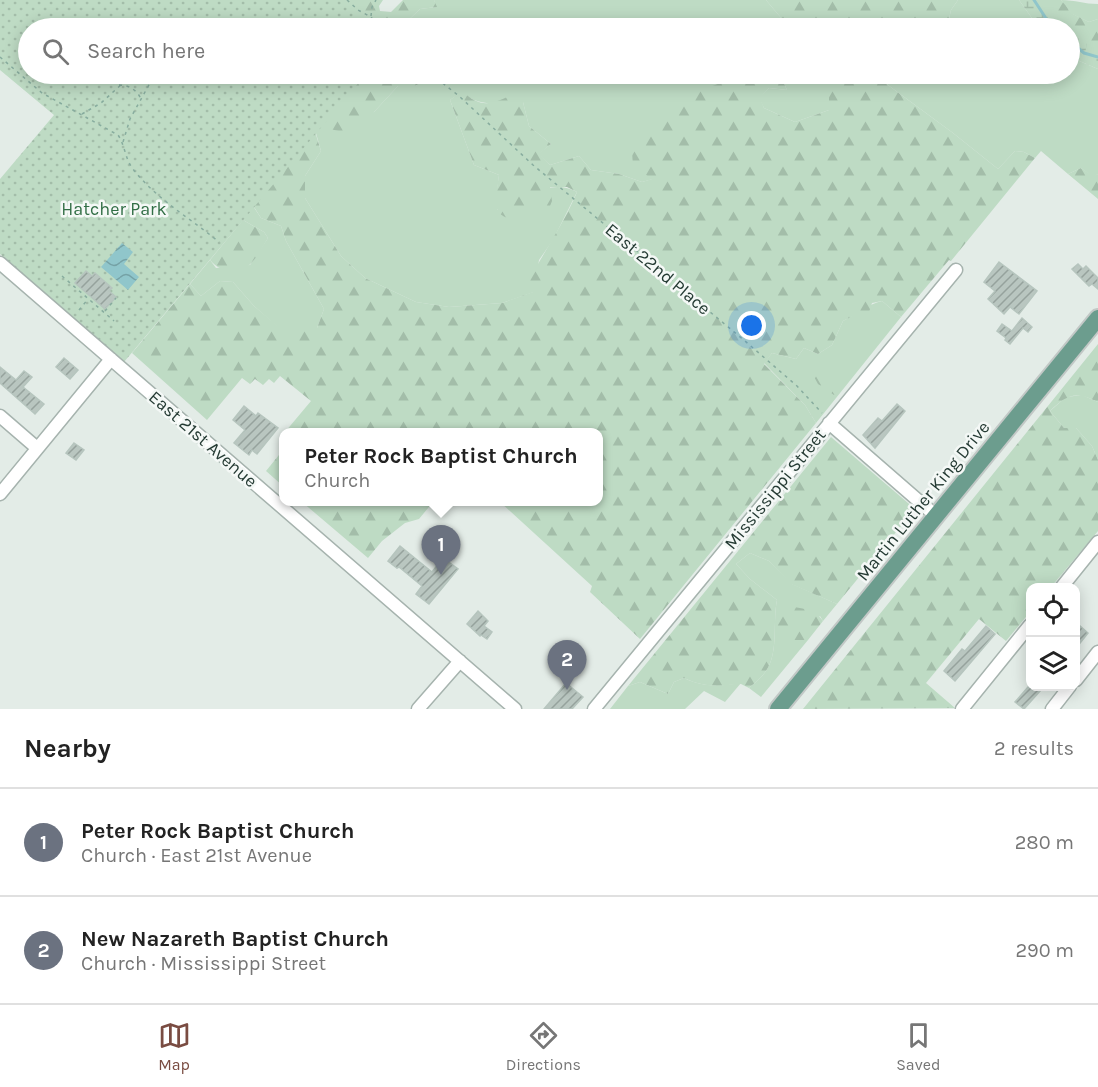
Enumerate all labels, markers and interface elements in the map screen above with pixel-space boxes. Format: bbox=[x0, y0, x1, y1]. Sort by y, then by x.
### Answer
search box bbox=[18, 18, 1080, 84]
icon: search bbox=[39, 35, 72, 68]
text: Search here bbox=[87, 38, 205, 64]
park label: Hatcher Park bbox=[61, 198, 167, 220]
street label: East 22nd Place bbox=[601, 219, 715, 319]
your location bbox=[737, 311, 766, 340]
street label: East 21st Avenue bbox=[144, 386, 262, 492]
street label: Martin Luther King Drive bbox=[852, 417, 994, 585]
street label: Mississippi Street bbox=[719, 424, 831, 554]
popup bbox=[279, 428, 603, 506]
text: Peter Rock Baptist Church bbox=[304, 443, 578, 469]
text: Church bbox=[304, 469, 370, 492]
pin: 1 bbox=[422, 526, 460, 575]
map controls bbox=[1026, 583, 1080, 691]
button: locate bbox=[1026, 583, 1080, 637]
button: layers bbox=[1026, 637, 1080, 691]
pin: 2 bbox=[548, 640, 586, 690]
text: Nearby bbox=[24, 733, 111, 764]
text: 2 results bbox=[994, 737, 1074, 760]
text: Peter Rock Baptist Church bbox=[81, 818, 355, 844]
text: 1 bbox=[40, 831, 47, 854]
text: 280 m bbox=[1015, 831, 1074, 854]
text: Church · East 21st Avenue bbox=[81, 844, 312, 867]
text: New Nazareth Baptist Church bbox=[81, 926, 389, 952]
text: 2 bbox=[37, 939, 50, 962]
text: 290 m bbox=[1015, 939, 1074, 962]
text: Church · Mississippi Street bbox=[81, 952, 326, 975]
tab: Map bbox=[158, 1019, 191, 1074]
tab: Directions bbox=[506, 1019, 581, 1074]
tab: Saved bbox=[896, 1019, 940, 1074]

